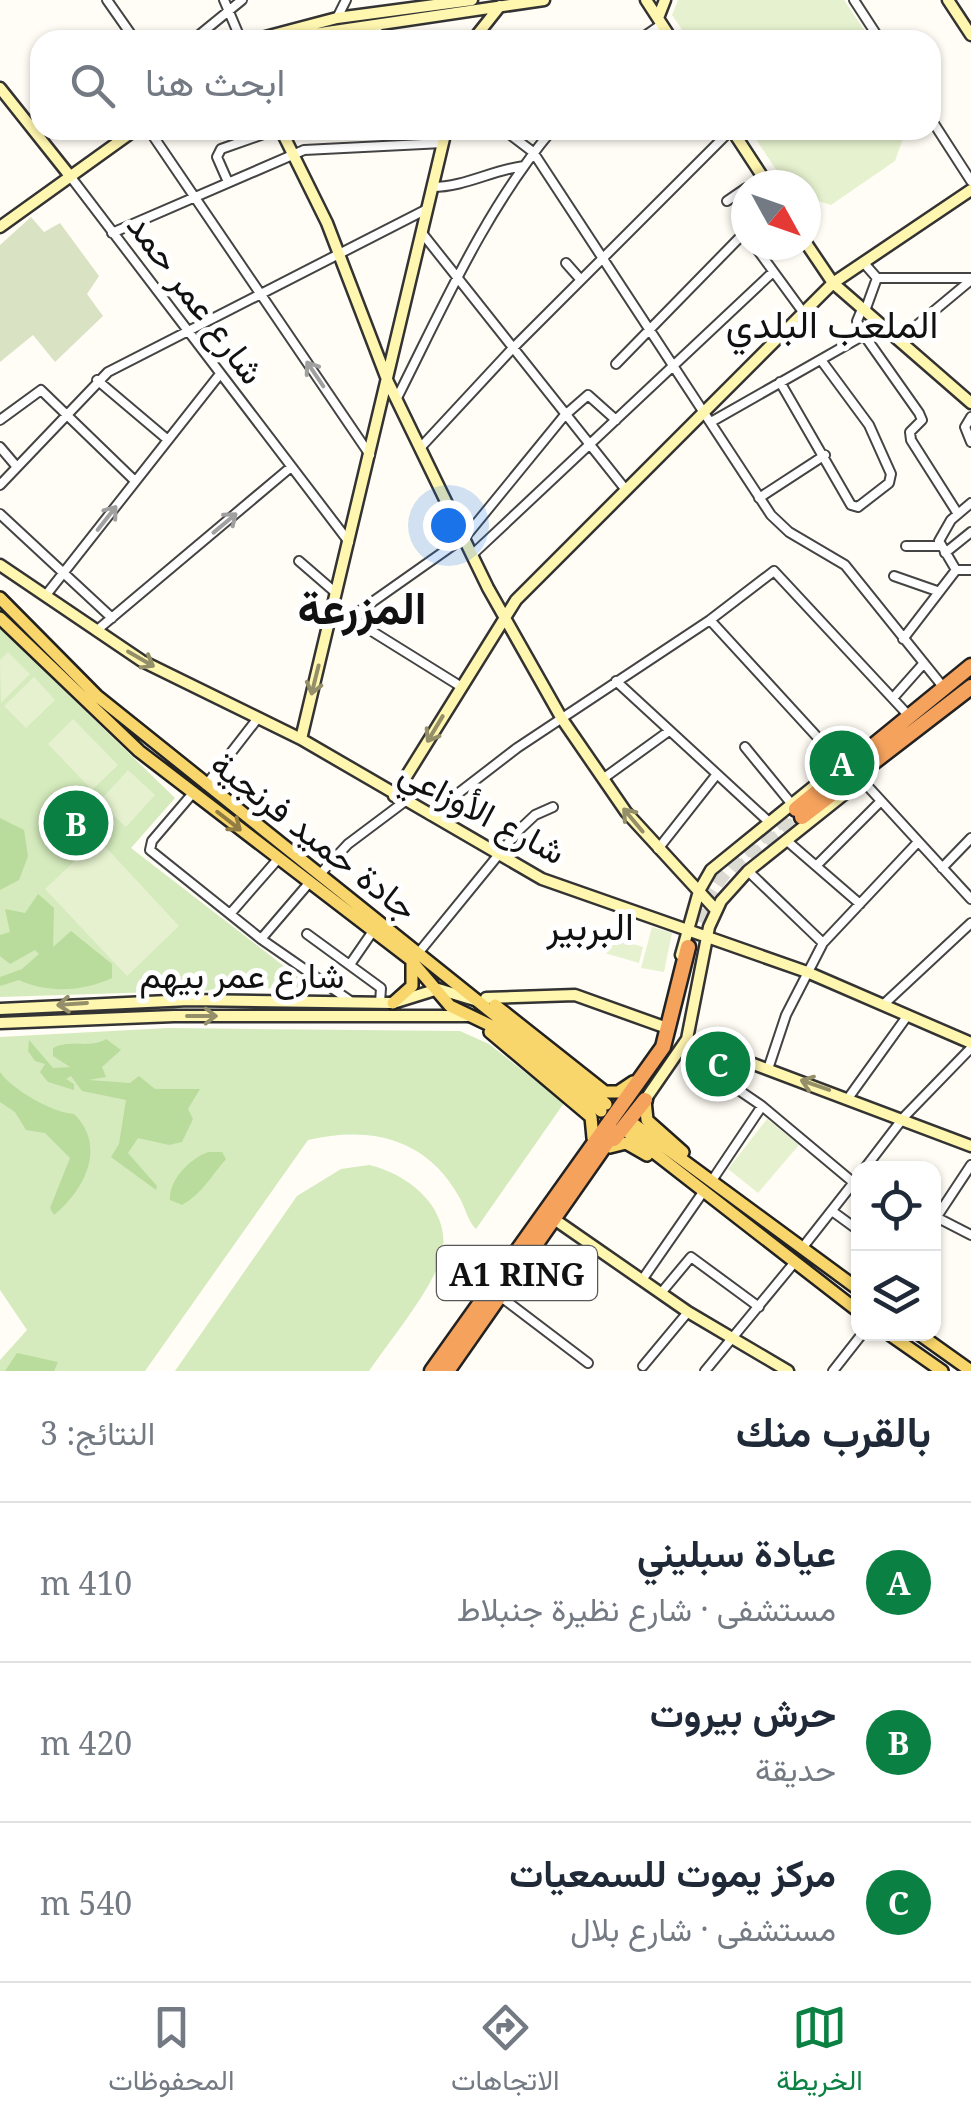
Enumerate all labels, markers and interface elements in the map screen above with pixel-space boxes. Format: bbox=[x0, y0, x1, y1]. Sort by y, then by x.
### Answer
search box bbox=[30, 30, 941, 140]
text: ابحث هنا bbox=[145, 55, 285, 107]
icon: search bbox=[65, 58, 120, 113]
north arrow bbox=[731, 170, 821, 260]
street label: شارع عمر حمد bbox=[116, 203, 277, 394]
district label: الملعب البلدي bbox=[726, 297, 938, 356]
one-way arrow bbox=[305, 361, 326, 389]
your location bbox=[423, 500, 474, 551]
one-way arrow bbox=[96, 505, 117, 532]
one-way arrow bbox=[211, 512, 237, 534]
district label: المزرعة bbox=[298, 576, 426, 637]
one-way arrow bbox=[126, 649, 155, 669]
one-way arrow bbox=[305, 663, 323, 695]
one-way arrow bbox=[425, 714, 445, 743]
pin: A bbox=[810, 726, 874, 800]
street label: جادة حميد فرنجية bbox=[202, 739, 428, 931]
street label: شارع الأوزاعي bbox=[388, 748, 574, 881]
pin: B bbox=[44, 786, 108, 860]
one-way arrow bbox=[622, 807, 644, 833]
one-way arrow bbox=[216, 810, 242, 832]
district label: البربير bbox=[545, 899, 634, 951]
street label: شارع عمر بيهم bbox=[140, 951, 344, 1000]
one-way arrow bbox=[56, 995, 88, 1014]
one-way arrow bbox=[186, 1006, 218, 1025]
pin: C bbox=[686, 1026, 750, 1102]
one-way arrow bbox=[801, 1075, 832, 1093]
map controls bbox=[851, 1161, 941, 1341]
button: locate bbox=[851, 1161, 941, 1251]
road number: A1 RING bbox=[437, 1246, 597, 1300]
button: layers bbox=[851, 1251, 941, 1341]
text: بالقرب منك bbox=[736, 1402, 931, 1459]
text: النتائج: 3 bbox=[40, 1411, 155, 1454]
text: عيادة سبليني bbox=[637, 1526, 836, 1578]
text: 410 m bbox=[40, 1561, 132, 1604]
text: A bbox=[886, 1561, 911, 1604]
text: مستشفى · شارع نظيرة جنبلاط bbox=[457, 1587, 836, 1630]
text: حرش بيروت bbox=[650, 1686, 836, 1738]
text: 420 m bbox=[40, 1721, 132, 1764]
text: B bbox=[888, 1721, 909, 1764]
text: حديقة bbox=[755, 1747, 836, 1790]
text: مركز يموت للسمعيات bbox=[509, 1846, 836, 1898]
text: 540 m bbox=[40, 1881, 132, 1924]
text: C bbox=[888, 1881, 909, 1924]
text: مستشفى · شارع بلال bbox=[570, 1907, 836, 1950]
tab: المحفوظات bbox=[108, 2000, 234, 2105]
tab: الاتجاهات bbox=[451, 2000, 560, 2105]
tab: الخريطة bbox=[776, 2000, 863, 2105]

